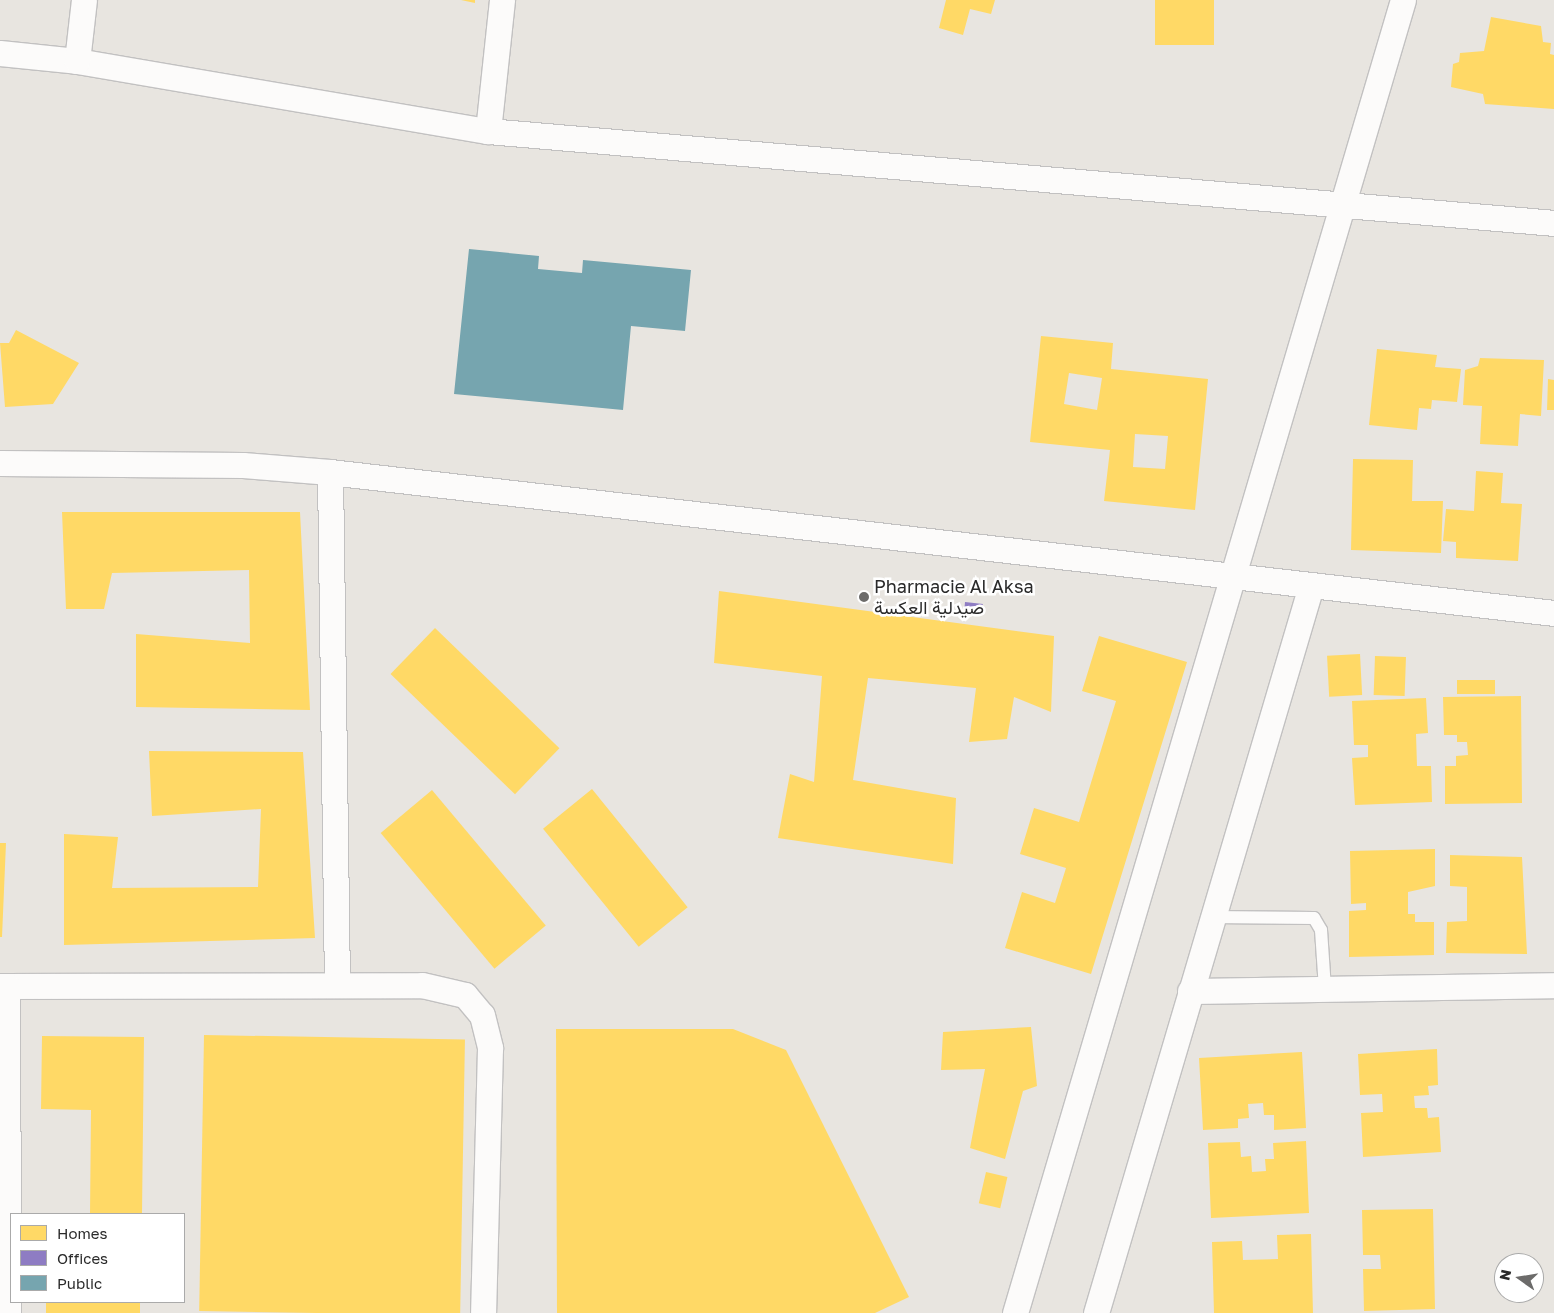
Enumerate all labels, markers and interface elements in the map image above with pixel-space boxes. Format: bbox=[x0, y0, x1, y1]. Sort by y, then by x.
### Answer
place label: Pharmacie Al Aksa صيدلية العكسة bbox=[874, 576, 1034, 618]
marker: Pharmacie Al Aksa صيدلية العكسة bbox=[858, 591, 870, 603]
legend bbox=[10, 1213, 185, 1303]
text: Homes bbox=[57, 1224, 107, 1242]
text: Offices bbox=[57, 1249, 108, 1267]
north arrow bbox=[1494, 1253, 1544, 1303]
text: N bbox=[1495, 1268, 1514, 1282]
text: Public bbox=[57, 1274, 102, 1292]

